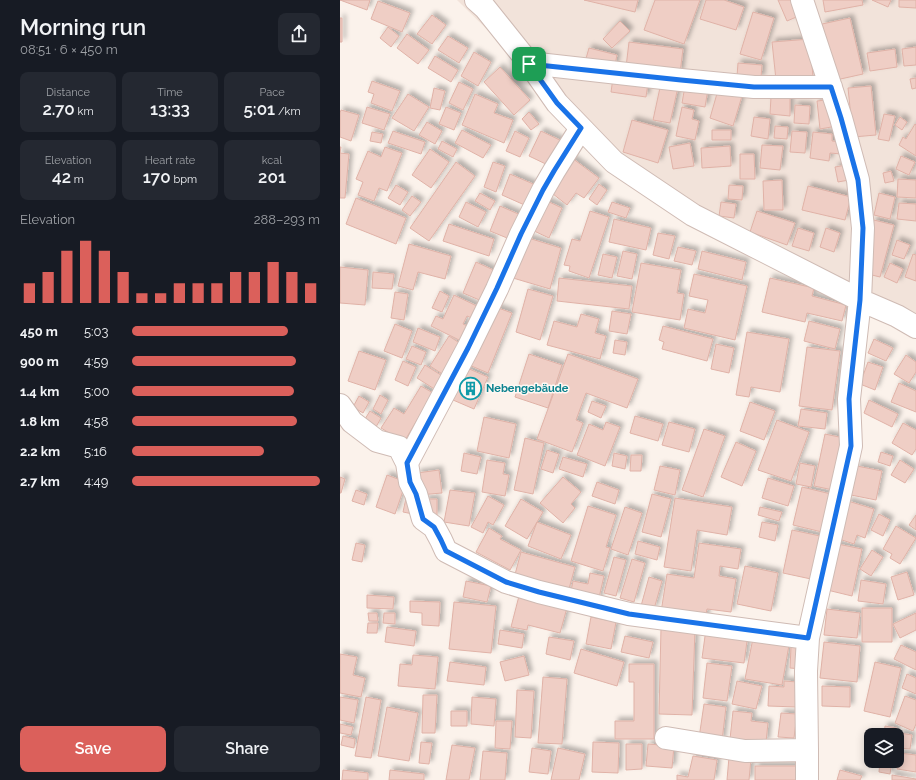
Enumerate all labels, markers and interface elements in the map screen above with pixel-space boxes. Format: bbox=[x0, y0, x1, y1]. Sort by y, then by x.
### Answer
button: share bbox=[278, 13, 320, 55]
text: Morning run bbox=[20, 14, 146, 40]
text: 08:51 · 6 × 450 m bbox=[20, 42, 118, 57]
pin bbox=[512, 47, 546, 81]
icon: arrive bbox=[518, 53, 540, 75]
text: Distance bbox=[46, 86, 90, 99]
text: Time bbox=[157, 86, 183, 99]
text: Pace bbox=[259, 86, 285, 99]
text: 2.70 bbox=[42, 99, 75, 119]
text: 13:33 bbox=[150, 99, 190, 119]
text: 5:01 bbox=[244, 99, 275, 119]
text: km bbox=[75, 105, 94, 118]
text: /km bbox=[275, 105, 301, 118]
text: Elevation bbox=[45, 154, 91, 167]
text: Heart rate bbox=[145, 154, 195, 167]
text: kcal bbox=[262, 154, 282, 167]
text: 42 bbox=[52, 167, 71, 187]
text: 170 bbox=[143, 167, 171, 187]
text: 201 bbox=[258, 167, 286, 187]
text: m bbox=[71, 173, 84, 186]
text: bpm bbox=[171, 173, 197, 186]
text: Elevation bbox=[20, 212, 75, 227]
text: 288–293 m bbox=[254, 212, 320, 227]
text: 450 m bbox=[20, 324, 58, 339]
text: 5:03 bbox=[84, 324, 108, 339]
text: 900 m bbox=[20, 354, 59, 369]
text: 4:59 bbox=[84, 354, 108, 369]
building icon: Nebengebäude bbox=[458, 375, 484, 401]
place label: Nebengebäude bbox=[486, 382, 569, 395]
text: 1.4 km bbox=[20, 384, 59, 399]
text: 5:00 bbox=[84, 384, 109, 399]
text: 1.8 km bbox=[20, 414, 60, 429]
text: 4:58 bbox=[84, 414, 108, 429]
text: 2.2 km bbox=[20, 444, 60, 459]
text: 5:16 bbox=[84, 444, 107, 459]
text: 2.7 km bbox=[20, 474, 60, 489]
text: 4:49 bbox=[84, 474, 108, 489]
button: Save bbox=[20, 726, 166, 772]
button: Share bbox=[174, 726, 320, 772]
map controls bbox=[864, 728, 904, 768]
button: layers bbox=[864, 728, 904, 768]

